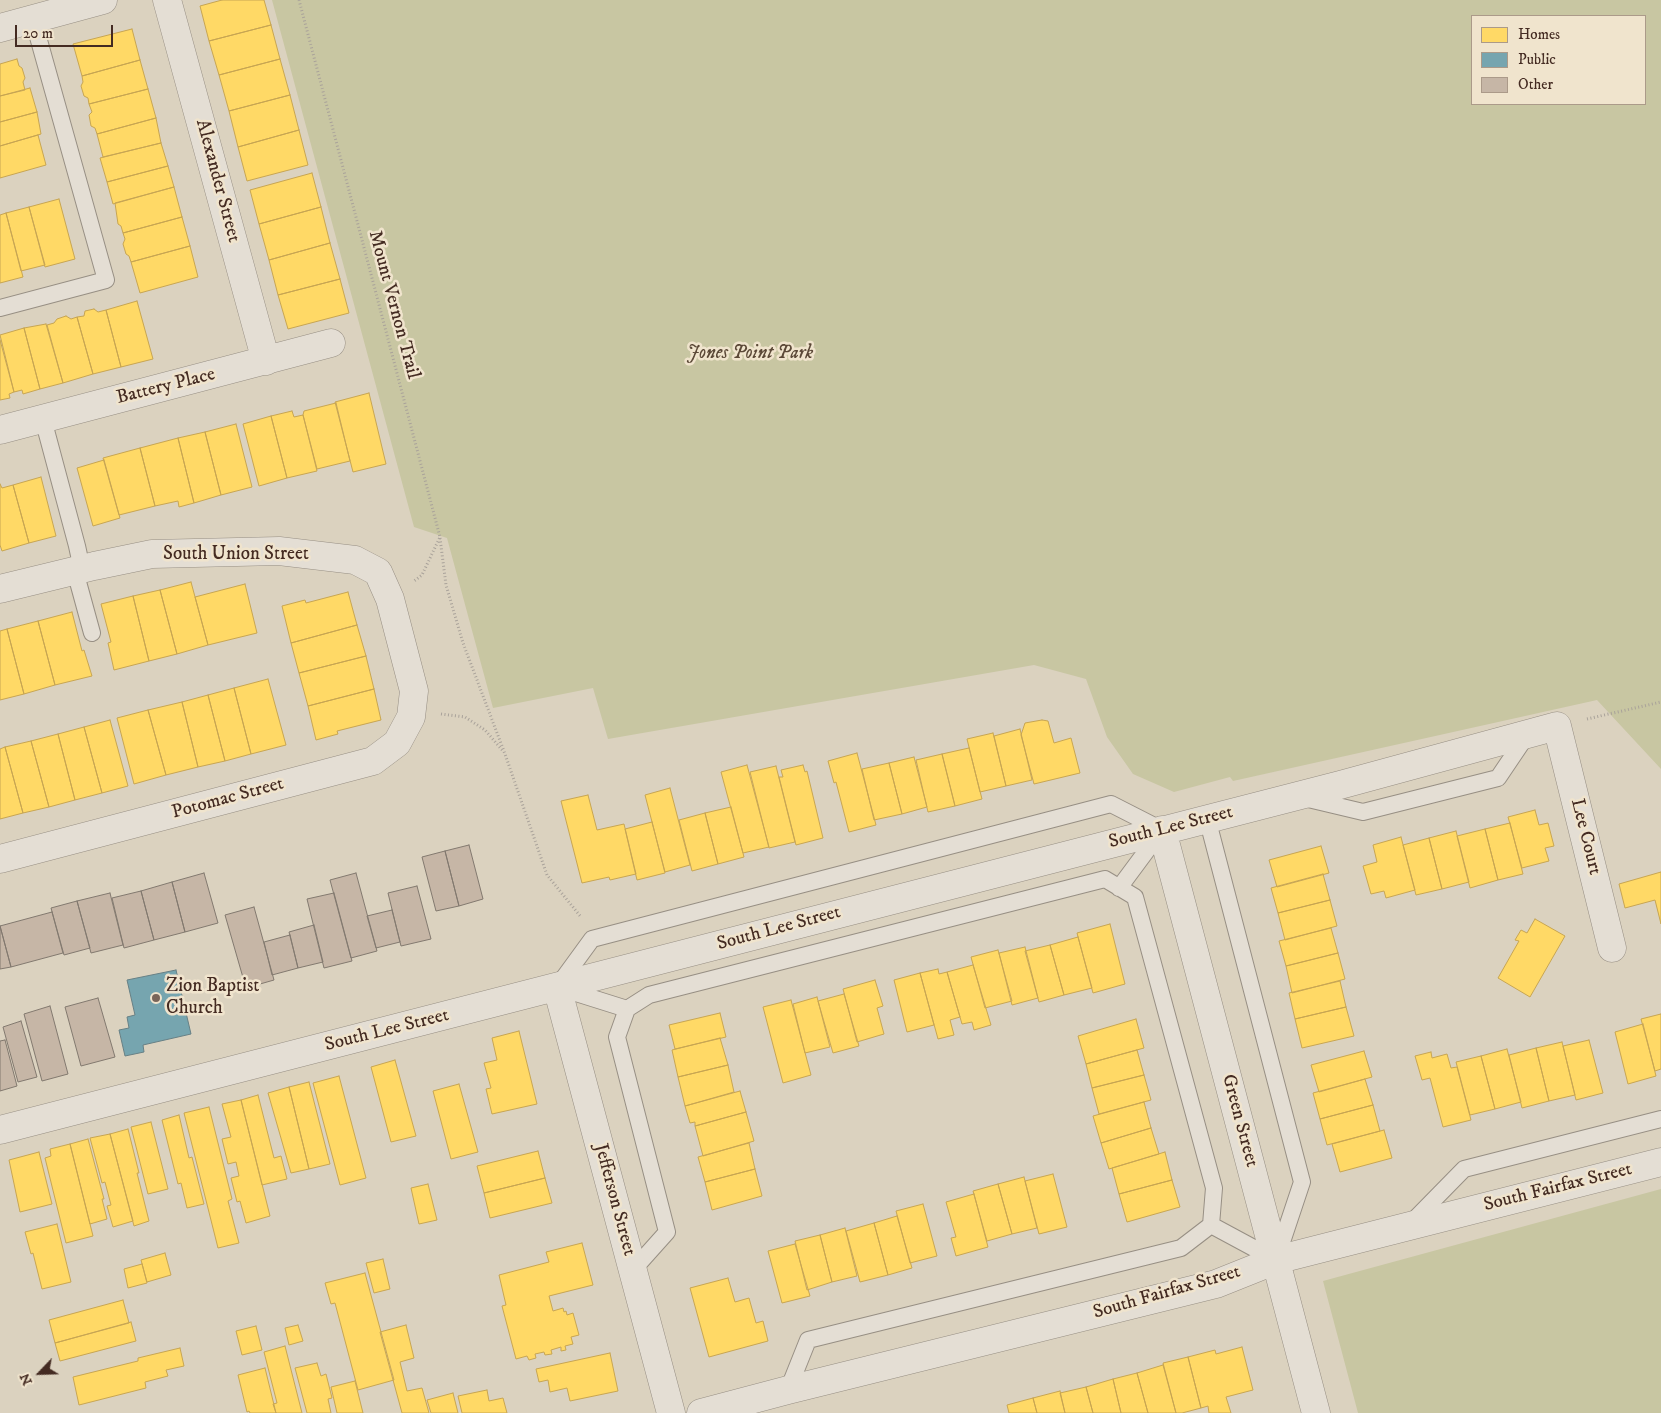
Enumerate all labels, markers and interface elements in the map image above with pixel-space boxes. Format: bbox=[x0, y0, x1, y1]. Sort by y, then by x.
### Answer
scale bar bbox=[18, 15, 115, 47]
legend bbox=[1471, 15, 1646, 105]
text: 20 m bbox=[23, 24, 53, 43]
text: Homes bbox=[1518, 25, 1560, 44]
text: Public bbox=[1518, 50, 1556, 69]
text: Other bbox=[1518, 75, 1553, 94]
street label: Alexander Street bbox=[190, 117, 244, 245]
street label: Mount Vernon Trail bbox=[362, 228, 424, 382]
park label: Jones Point Park bbox=[687, 343, 813, 365]
street label: Battery Place bbox=[114, 364, 218, 410]
street label: South Union Street bbox=[163, 544, 309, 566]
street label: Potomac Street bbox=[170, 773, 286, 825]
street label: Lee Court bbox=[1565, 797, 1605, 877]
street label: South Lee Street bbox=[1107, 802, 1235, 854]
street label: South Lee Street bbox=[715, 902, 843, 956]
place label: Zion Baptist Church bbox=[166, 976, 259, 1020]
marker: Zion Baptist Church bbox=[150, 992, 162, 1004]
street label: South Lee Street bbox=[323, 1005, 451, 1057]
street label: Green Street bbox=[1216, 1072, 1262, 1170]
street label: Jefferson Street bbox=[588, 1141, 640, 1259]
street label: South Fairfax Street bbox=[1481, 1159, 1635, 1217]
street label: South Fairfax Street bbox=[1091, 1261, 1243, 1325]
north arrow bbox=[15, 1348, 65, 1398]
text: N bbox=[16, 1370, 37, 1388]

